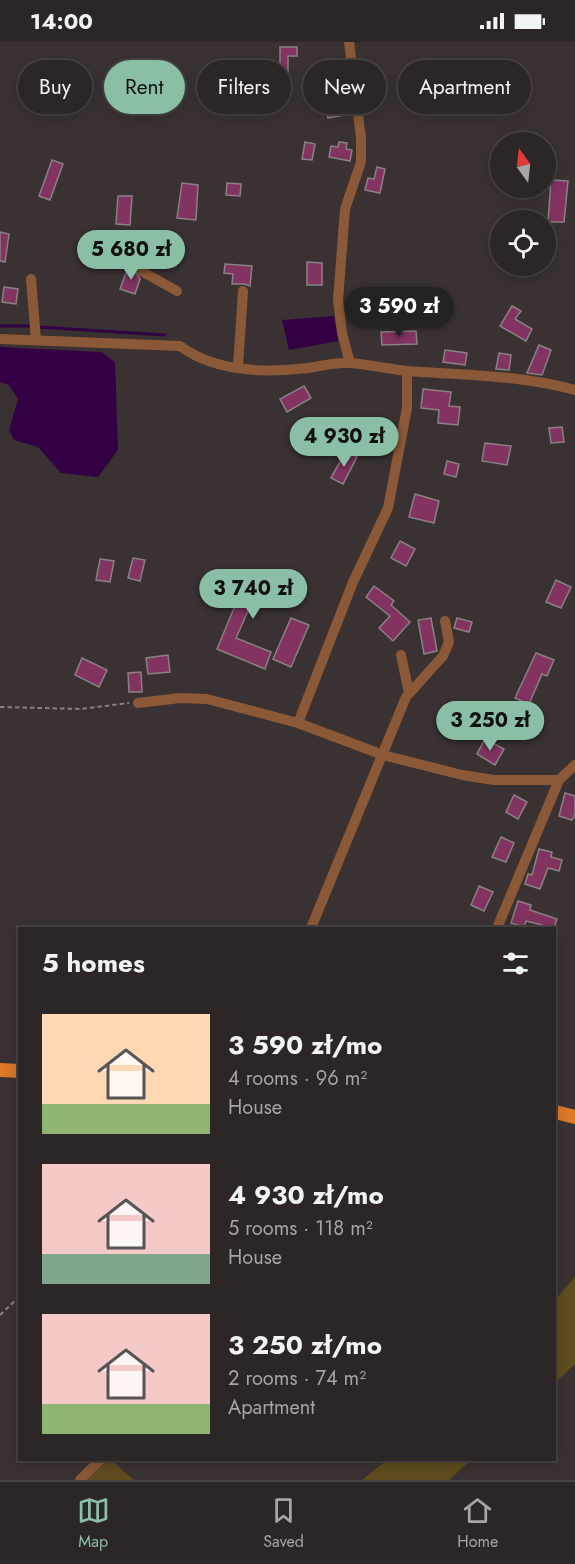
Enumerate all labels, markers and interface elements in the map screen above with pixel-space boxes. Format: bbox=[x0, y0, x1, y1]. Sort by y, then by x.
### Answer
text: 14:00 bbox=[30, 5, 93, 37]
chip: Buy bbox=[18, 60, 92, 114]
chip: Rent bbox=[104, 60, 185, 114]
chip: Filters bbox=[197, 60, 291, 114]
chip: New bbox=[303, 60, 386, 114]
chip: Apartment bbox=[398, 60, 531, 114]
north arrow bbox=[490, 132, 556, 198]
map controls bbox=[490, 132, 556, 276]
button: locate bbox=[490, 210, 556, 276]
pin: 5 680 zł bbox=[69, 230, 193, 281]
text: 5 680 zł bbox=[91, 235, 171, 264]
pin: 3 590 zł bbox=[337, 287, 461, 338]
text: 3 590 zł bbox=[359, 292, 439, 321]
pin: 4 930 zł bbox=[282, 417, 406, 468]
text: 4 930 zł bbox=[304, 422, 384, 451]
pin: 3 740 zł bbox=[191, 569, 315, 620]
text: 3 740 zł bbox=[213, 574, 293, 603]
pin: 3 250 zł bbox=[428, 701, 552, 752]
text: 3 250 zł bbox=[450, 706, 530, 735]
text: 5 homes bbox=[42, 944, 145, 982]
icon: filters bbox=[499, 947, 532, 980]
text: 3 590 zł/mo bbox=[228, 1026, 382, 1064]
icon: home bbox=[90, 1038, 162, 1110]
text: 4 rooms · 96 m² bbox=[228, 1064, 367, 1093]
text: House bbox=[228, 1093, 282, 1122]
text: 4 930 zł/mo bbox=[228, 1176, 384, 1214]
icon: home bbox=[90, 1188, 162, 1260]
text: 5 rooms · 118 m² bbox=[228, 1214, 373, 1243]
text: House bbox=[228, 1243, 282, 1272]
text: 3 250 zł/mo bbox=[228, 1326, 382, 1364]
icon: home bbox=[90, 1338, 162, 1410]
text: 2 rooms · 74 m² bbox=[228, 1364, 366, 1393]
text: Apartment bbox=[228, 1393, 315, 1422]
tab: Map bbox=[77, 1494, 110, 1553]
tab: Saved bbox=[263, 1494, 304, 1553]
tab: Home bbox=[457, 1494, 498, 1553]

